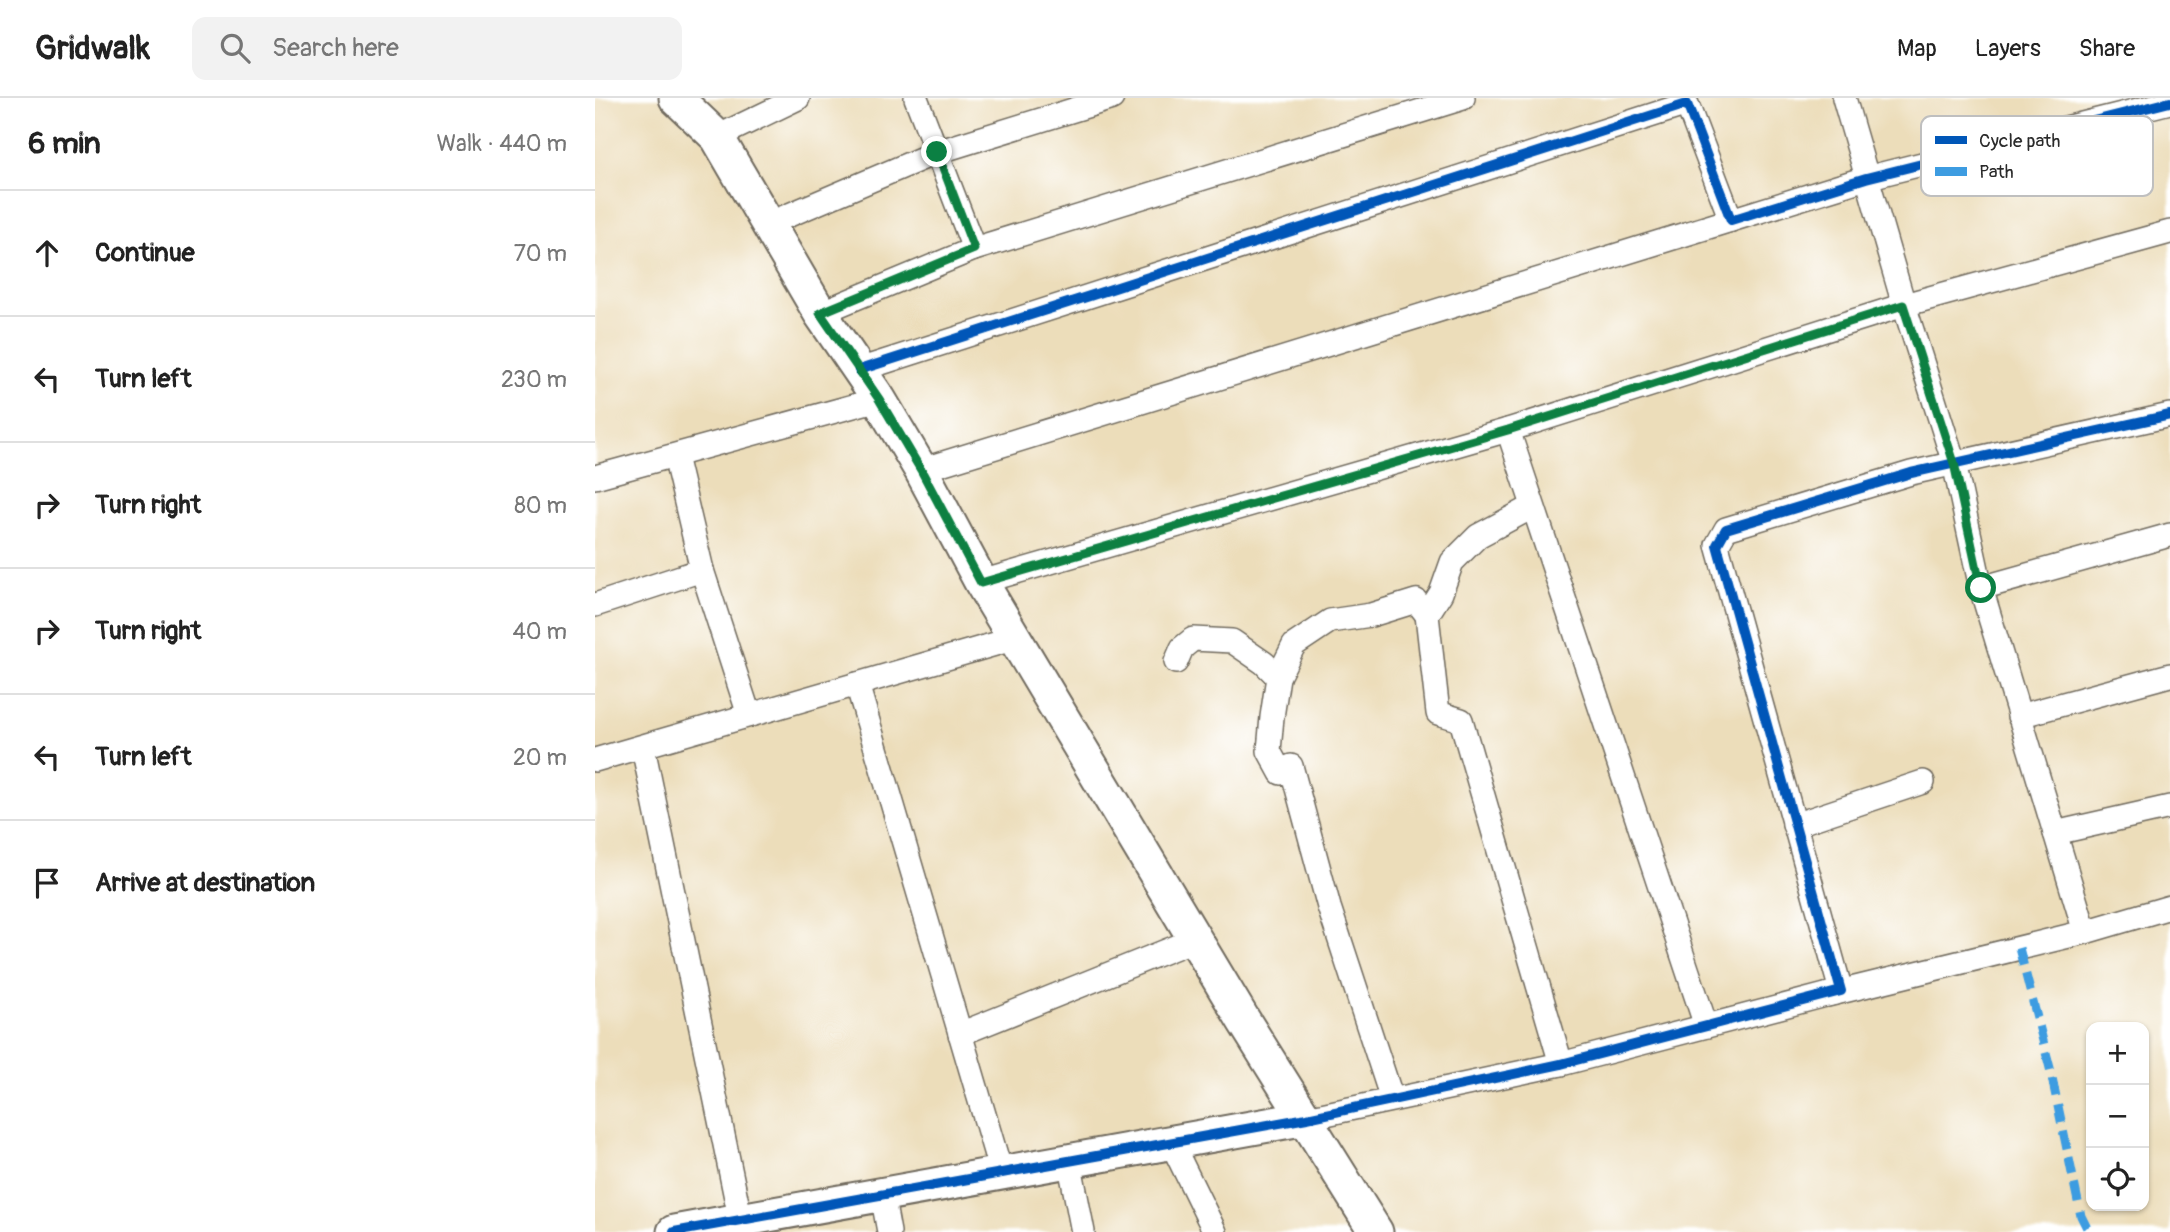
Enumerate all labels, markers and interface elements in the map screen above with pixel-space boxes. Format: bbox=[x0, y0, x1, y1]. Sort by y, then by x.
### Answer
search box bbox=[192, 17, 682, 80]
text: Gridwalk bbox=[35, 28, 150, 69]
icon: search bbox=[216, 29, 254, 67]
text: Search here bbox=[272, 32, 399, 64]
text: Map bbox=[1897, 34, 1937, 63]
text: Layers bbox=[1975, 34, 2041, 63]
text: Share bbox=[2079, 34, 2135, 63]
legend bbox=[1921, 116, 2153, 196]
text: 6 min bbox=[28, 125, 101, 162]
text: Walk · 440 m bbox=[436, 129, 567, 158]
text: Cycle path bbox=[1979, 129, 2060, 153]
route end bbox=[921, 136, 952, 167]
text: Path bbox=[1979, 160, 2014, 184]
icon: ahead bbox=[28, 234, 66, 272]
text: Continue bbox=[95, 237, 195, 269]
text: 70 m bbox=[514, 239, 567, 268]
icon: left bbox=[28, 360, 66, 398]
text: Turn left bbox=[95, 363, 191, 395]
text: 230 m bbox=[501, 365, 567, 394]
icon: right bbox=[28, 486, 66, 524]
text: Turn right bbox=[95, 489, 201, 521]
text: 80 m bbox=[514, 491, 567, 520]
route start bbox=[1965, 572, 1996, 603]
icon: right bbox=[28, 612, 66, 650]
text: Turn right bbox=[95, 615, 201, 647]
text: 40 m bbox=[513, 617, 567, 646]
icon: left bbox=[28, 738, 66, 776]
text: Turn left bbox=[95, 741, 191, 773]
text: 20 m bbox=[513, 743, 567, 772]
icon: arrive bbox=[28, 864, 66, 902]
text: Arrive at destination bbox=[95, 867, 315, 899]
map controls bbox=[2086, 1022, 2149, 1211]
button: + bbox=[2086, 1022, 2149, 1085]
button: − bbox=[2086, 1085, 2149, 1148]
button: locate bbox=[2086, 1148, 2149, 1211]

